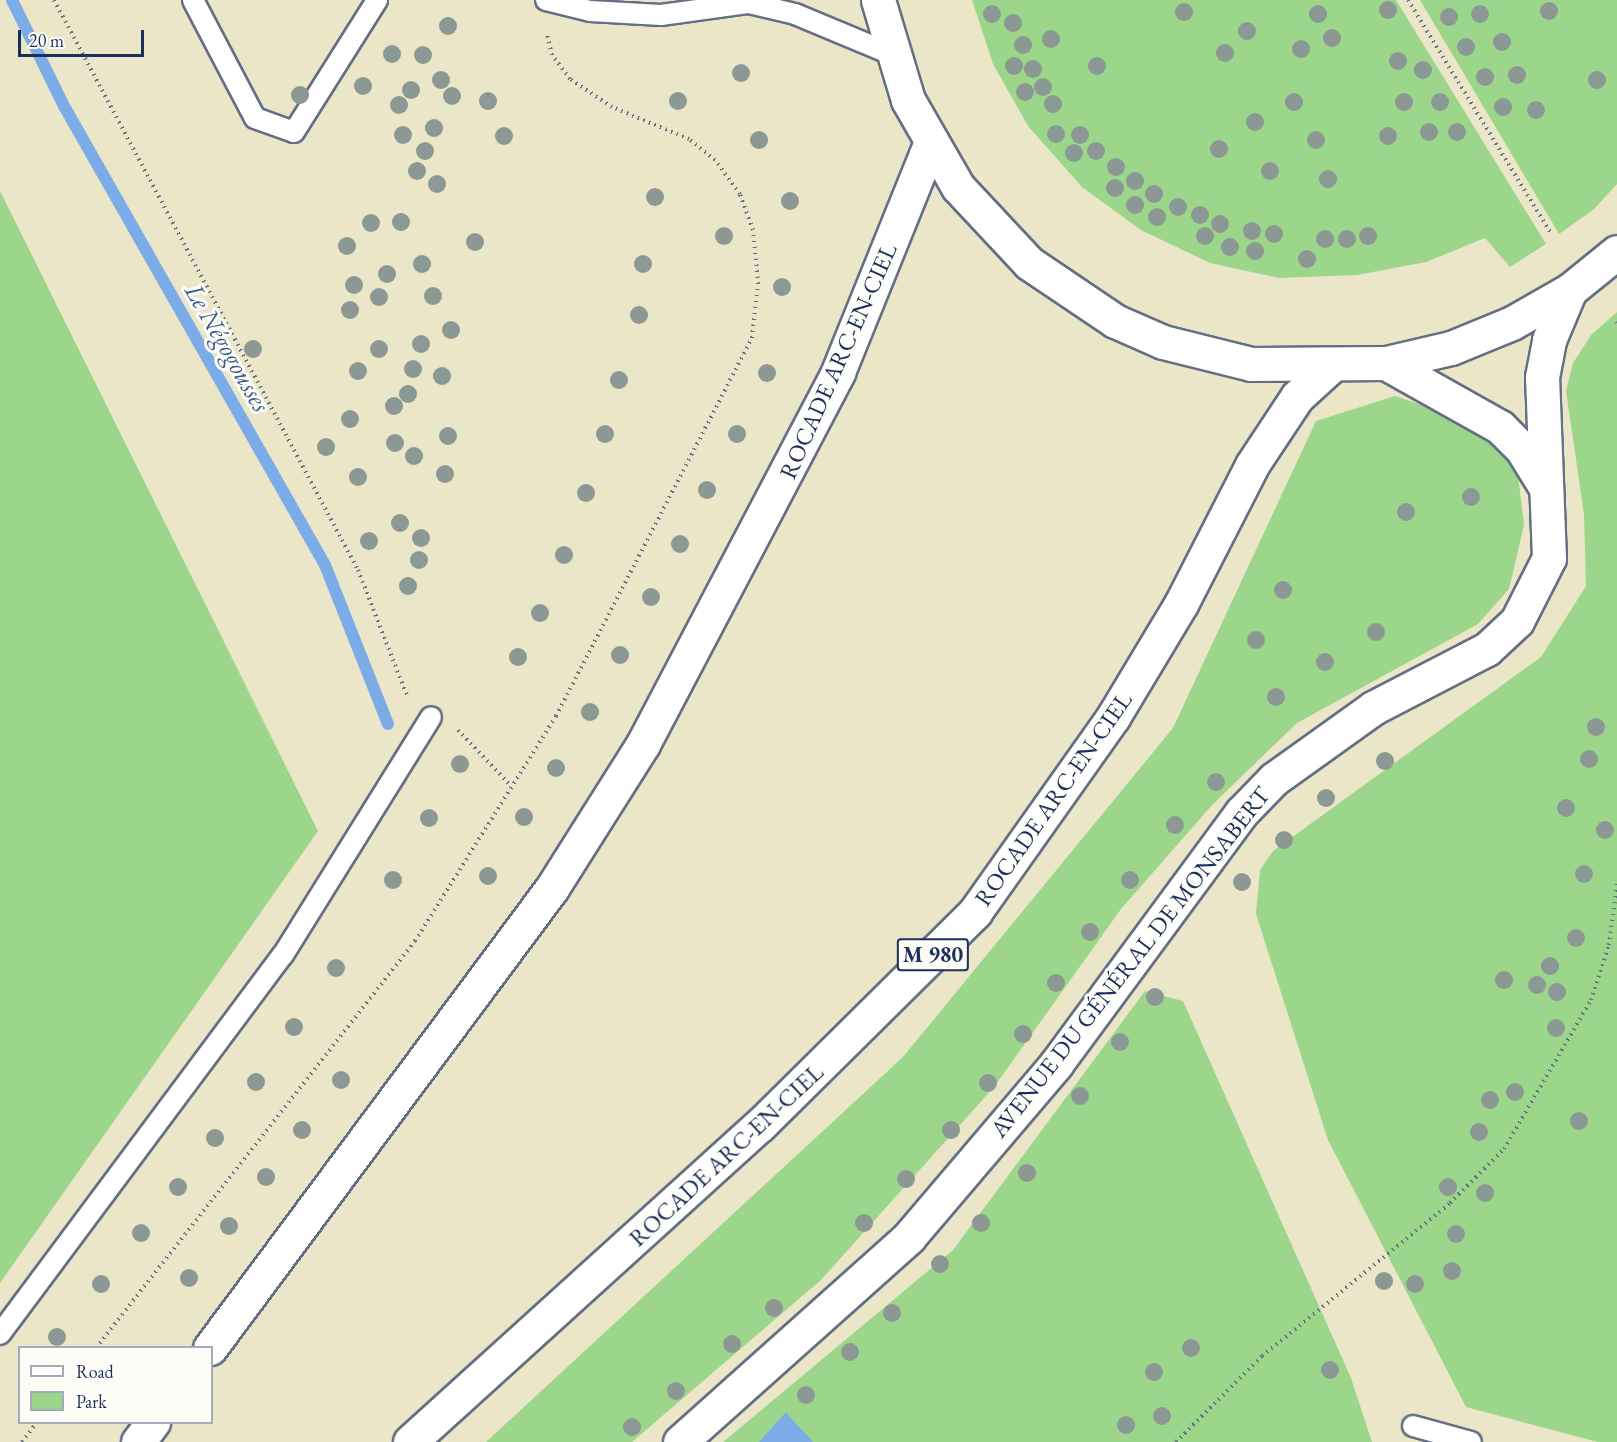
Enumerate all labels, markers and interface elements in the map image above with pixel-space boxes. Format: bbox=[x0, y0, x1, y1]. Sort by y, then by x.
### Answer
scale bar bbox=[21, 18, 147, 56]
text: 20 m bbox=[29, 29, 64, 52]
street label: ROCADE ARC-EN-CIEL bbox=[773, 239, 903, 483]
water label: Le Négogousses bbox=[178, 278, 276, 418]
street label: ROCADE ARC-EN-CIEL bbox=[968, 686, 1138, 912]
street label: AVENUE DU GÉNÉRAL DE MONSABERT bbox=[984, 781, 1276, 1143]
road number: M 980 bbox=[896, 936, 970, 974]
street label: ROCADE ARC-EN-CIEL bbox=[623, 1058, 829, 1252]
legend bbox=[18, 1346, 213, 1424]
text: Road bbox=[76, 1360, 114, 1383]
text: Park bbox=[76, 1390, 107, 1413]

